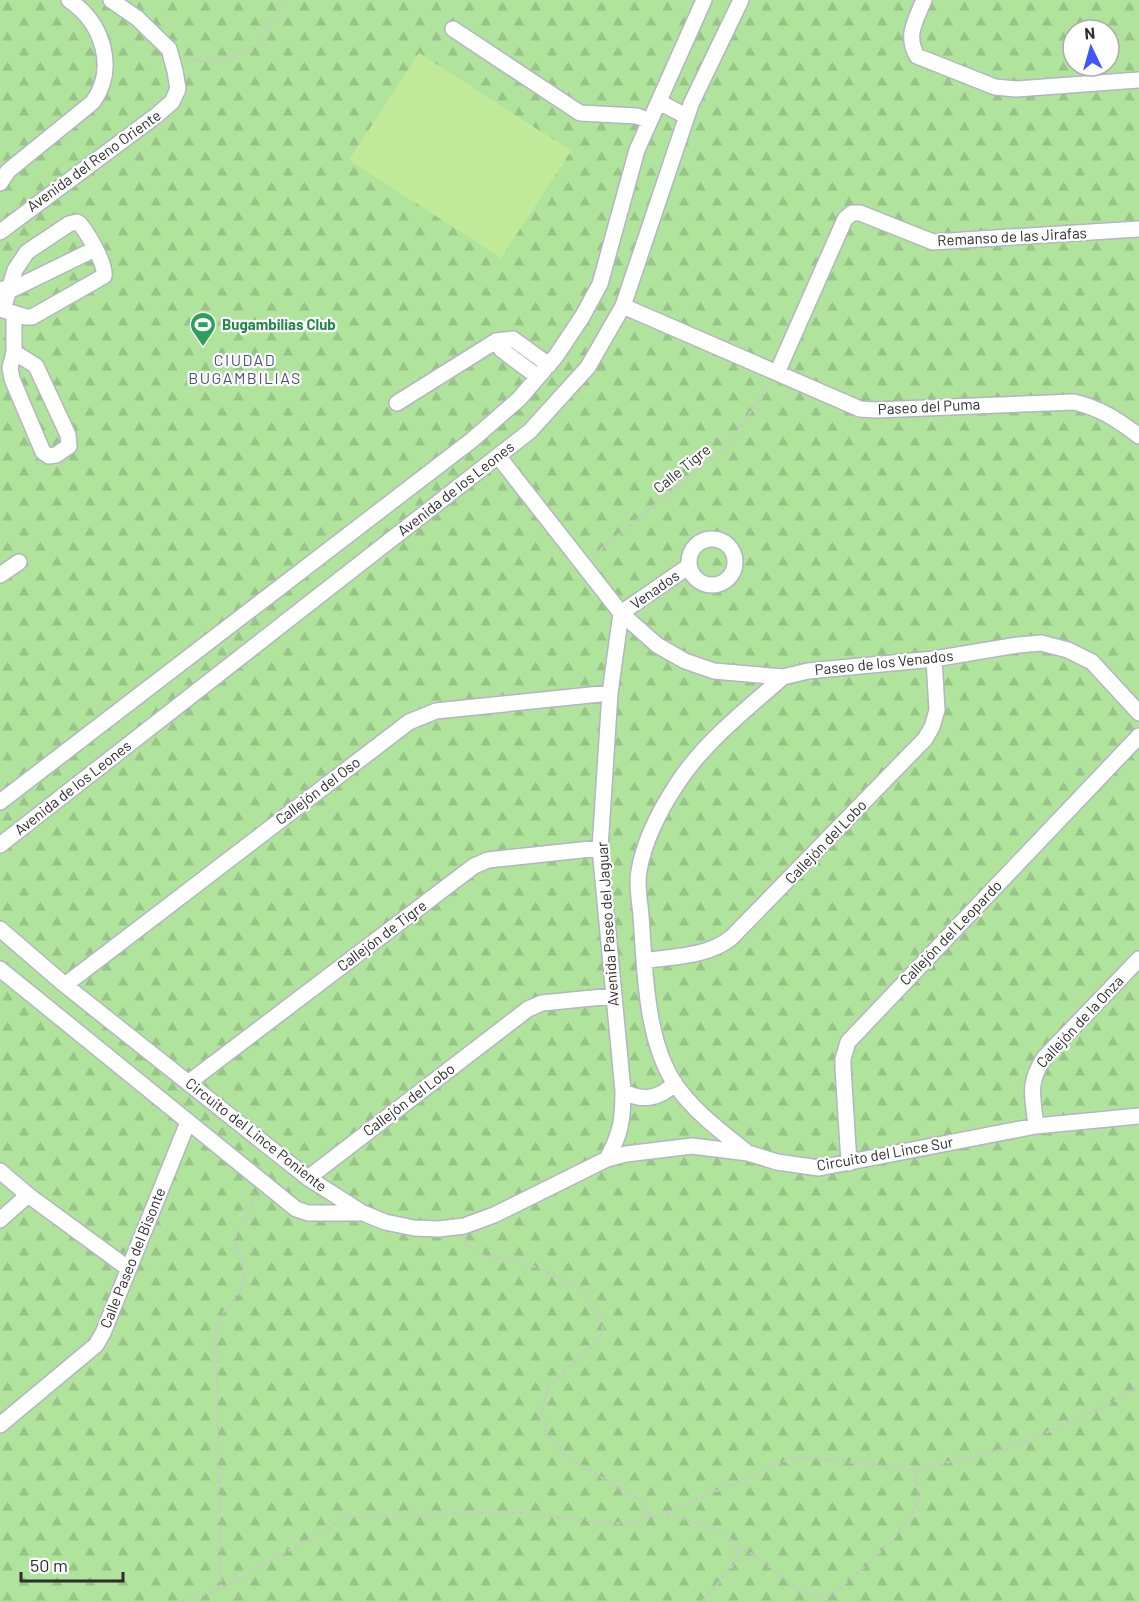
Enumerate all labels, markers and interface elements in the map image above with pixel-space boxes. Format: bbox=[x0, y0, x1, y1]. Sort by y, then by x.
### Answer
north arrow bbox=[1061, 18, 1121, 78]
text: N bbox=[1084, 23, 1096, 42]
street label: Avenida del Reno Oriente bbox=[23, 106, 164, 215]
street label: Remanso de las Jirafas bbox=[937, 223, 1087, 249]
sports icon: Bugambilias Club bbox=[188, 310, 218, 348]
place label: Bugambilias Club bbox=[222, 315, 336, 333]
district label: CIUDAD BUGAMBILIAS bbox=[188, 350, 302, 387]
street label: Paseo del Puma bbox=[877, 394, 981, 418]
street label: Avenida de los Leones bbox=[393, 437, 517, 539]
street label: Calle Tigre bbox=[649, 440, 714, 497]
street label: Venados bbox=[627, 566, 682, 612]
street label: Paseo de los Venados bbox=[814, 646, 954, 678]
street label: Avenida de los Leones bbox=[10, 736, 134, 838]
street label: Callejón del Oso bbox=[271, 752, 363, 828]
street label: Callejón del Lobo bbox=[781, 796, 870, 887]
street label: Avenida Paseo del Jaguar bbox=[592, 840, 622, 1007]
street label: Callejón del Leopardo bbox=[895, 876, 1005, 989]
street label: Callejón de Tigre bbox=[333, 896, 430, 975]
street label: Callejón de la Onza bbox=[1032, 972, 1127, 1071]
street label: Callejón del Lobo bbox=[359, 1059, 458, 1139]
street label: Circuito del Lince Poniente bbox=[182, 1074, 331, 1195]
street label: Circuito del Lince Sur bbox=[815, 1132, 955, 1174]
street label: Calle Paseo del Bisonte bbox=[96, 1185, 169, 1331]
scale bar bbox=[21, 1545, 123, 1583]
text: 50 m bbox=[30, 1554, 68, 1576]

